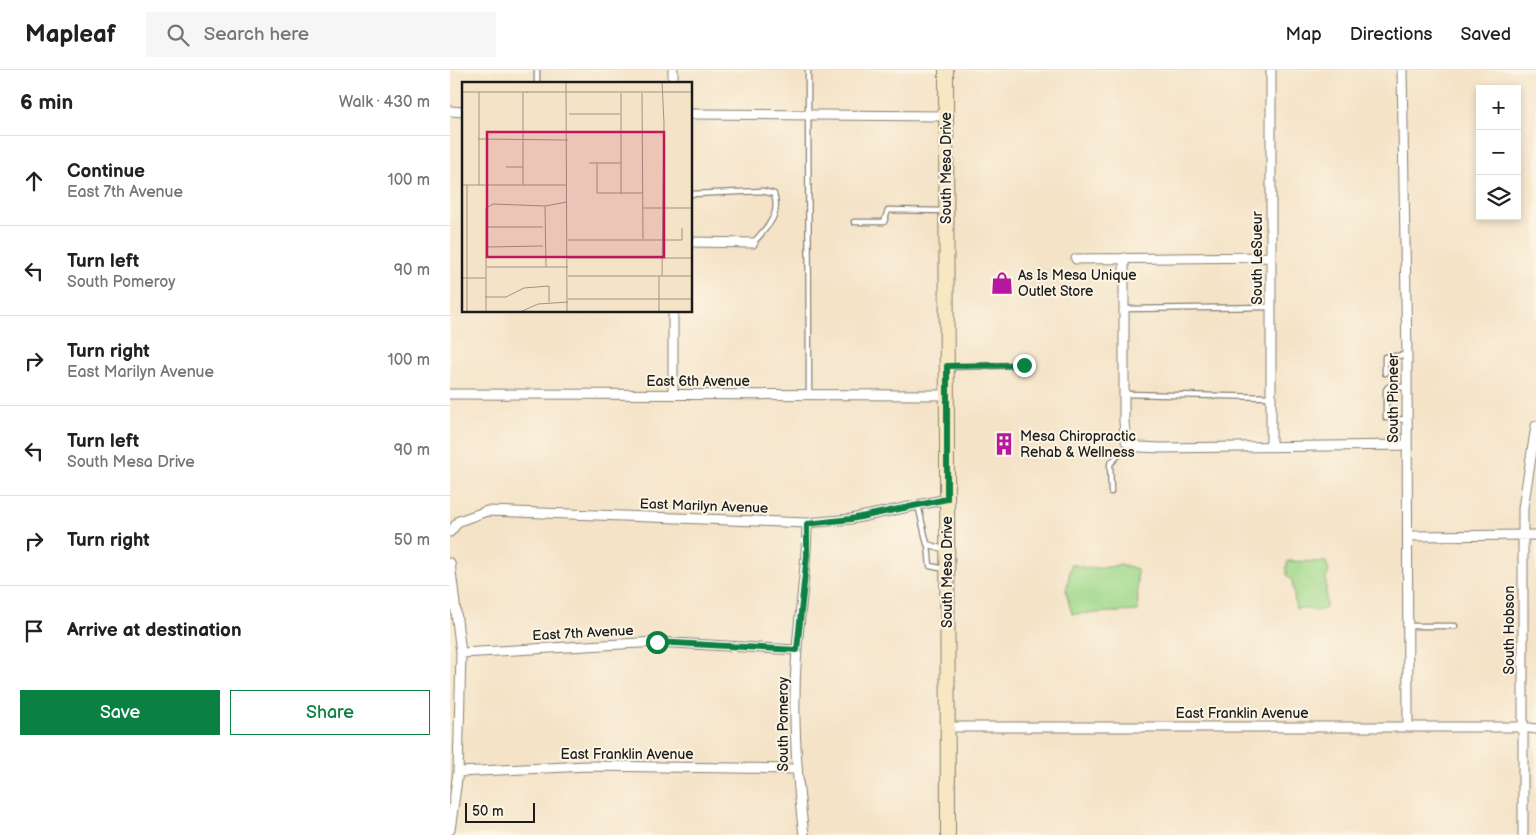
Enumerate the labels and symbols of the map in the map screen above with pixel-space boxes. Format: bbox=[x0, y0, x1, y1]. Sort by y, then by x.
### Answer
inset map bbox=[462, 82, 692, 312]
street label: South Mesa Drive bbox=[938, 112, 955, 224]
street label: South LeSueur bbox=[1249, 210, 1266, 305]
place label: As Is Mesa Unique Outlet Store bbox=[1018, 267, 1137, 300]
shop icon: As Is Mesa Unique Outlet Store bbox=[989, 270, 1015, 296]
street label: South Pioneer bbox=[1385, 352, 1402, 443]
route end bbox=[1013, 354, 1036, 377]
street label: East 6th Avenue bbox=[646, 373, 750, 390]
place label: Mesa Chiropractic Rehab & Wellness bbox=[1020, 428, 1136, 461]
building icon: Mesa Chiropractic Rehab & Wellness bbox=[991, 431, 1017, 457]
street label: East Marilyn Avenue bbox=[639, 495, 769, 517]
street label: South Mesa Drive bbox=[939, 516, 956, 628]
street label: South Hobson bbox=[1501, 586, 1518, 674]
street label: East 7th Avenue bbox=[532, 622, 634, 644]
route start bbox=[646, 631, 669, 654]
street label: South Pomeroy bbox=[775, 676, 792, 771]
street label: East Franklin Avenue bbox=[1175, 705, 1309, 722]
street label: East Franklin Avenue bbox=[560, 746, 694, 763]
scale bar bbox=[465, 800, 535, 823]

